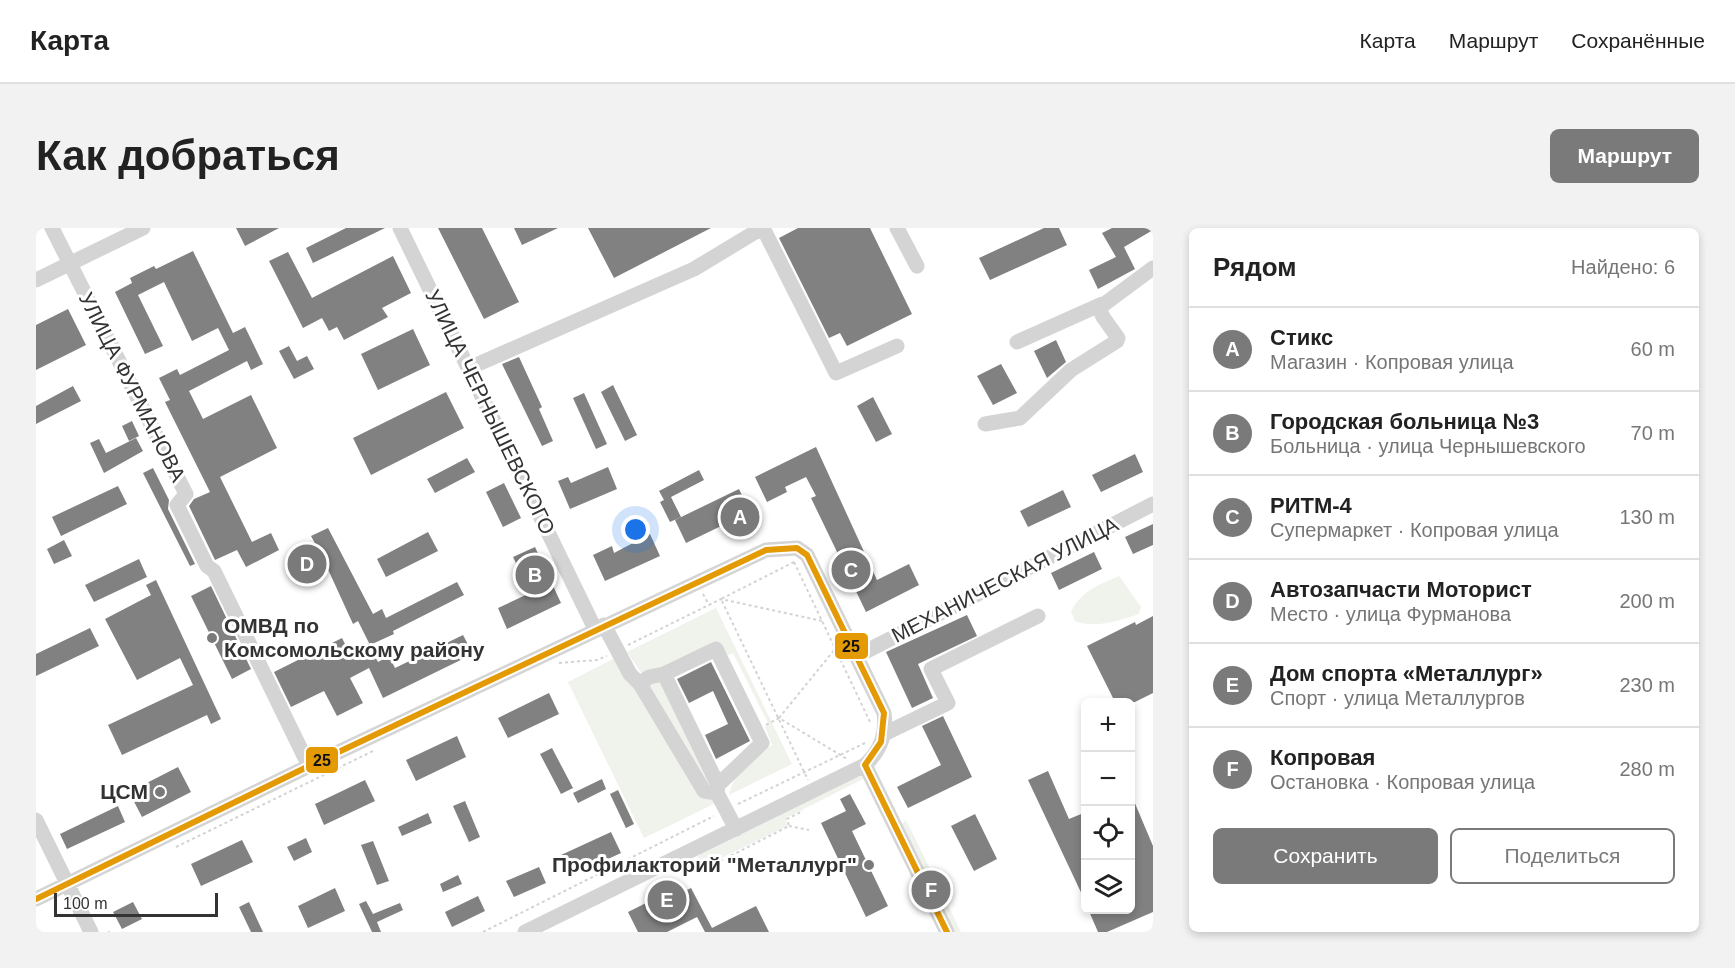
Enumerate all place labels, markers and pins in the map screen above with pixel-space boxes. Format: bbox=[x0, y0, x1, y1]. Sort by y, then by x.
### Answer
pin: A bbox=[720, 494, 760, 540]
pin: D bbox=[288, 542, 326, 586]
pin: C bbox=[832, 548, 870, 592]
pin: B bbox=[516, 552, 554, 598]
place label: ОМВД по Комсомольскому району bbox=[224, 614, 485, 661]
marker: ОМВД по Комсомольскому району bbox=[205, 631, 219, 645]
place label: ЦСМ bbox=[100, 780, 148, 803]
marker: ЦСМ bbox=[153, 785, 167, 799]
place label: Профилакторий "Металлург" bbox=[552, 853, 857, 876]
marker: Профилакторий "Металлург" bbox=[862, 858, 876, 872]
pin: F bbox=[912, 868, 950, 912]
pin: E bbox=[648, 878, 686, 922]

